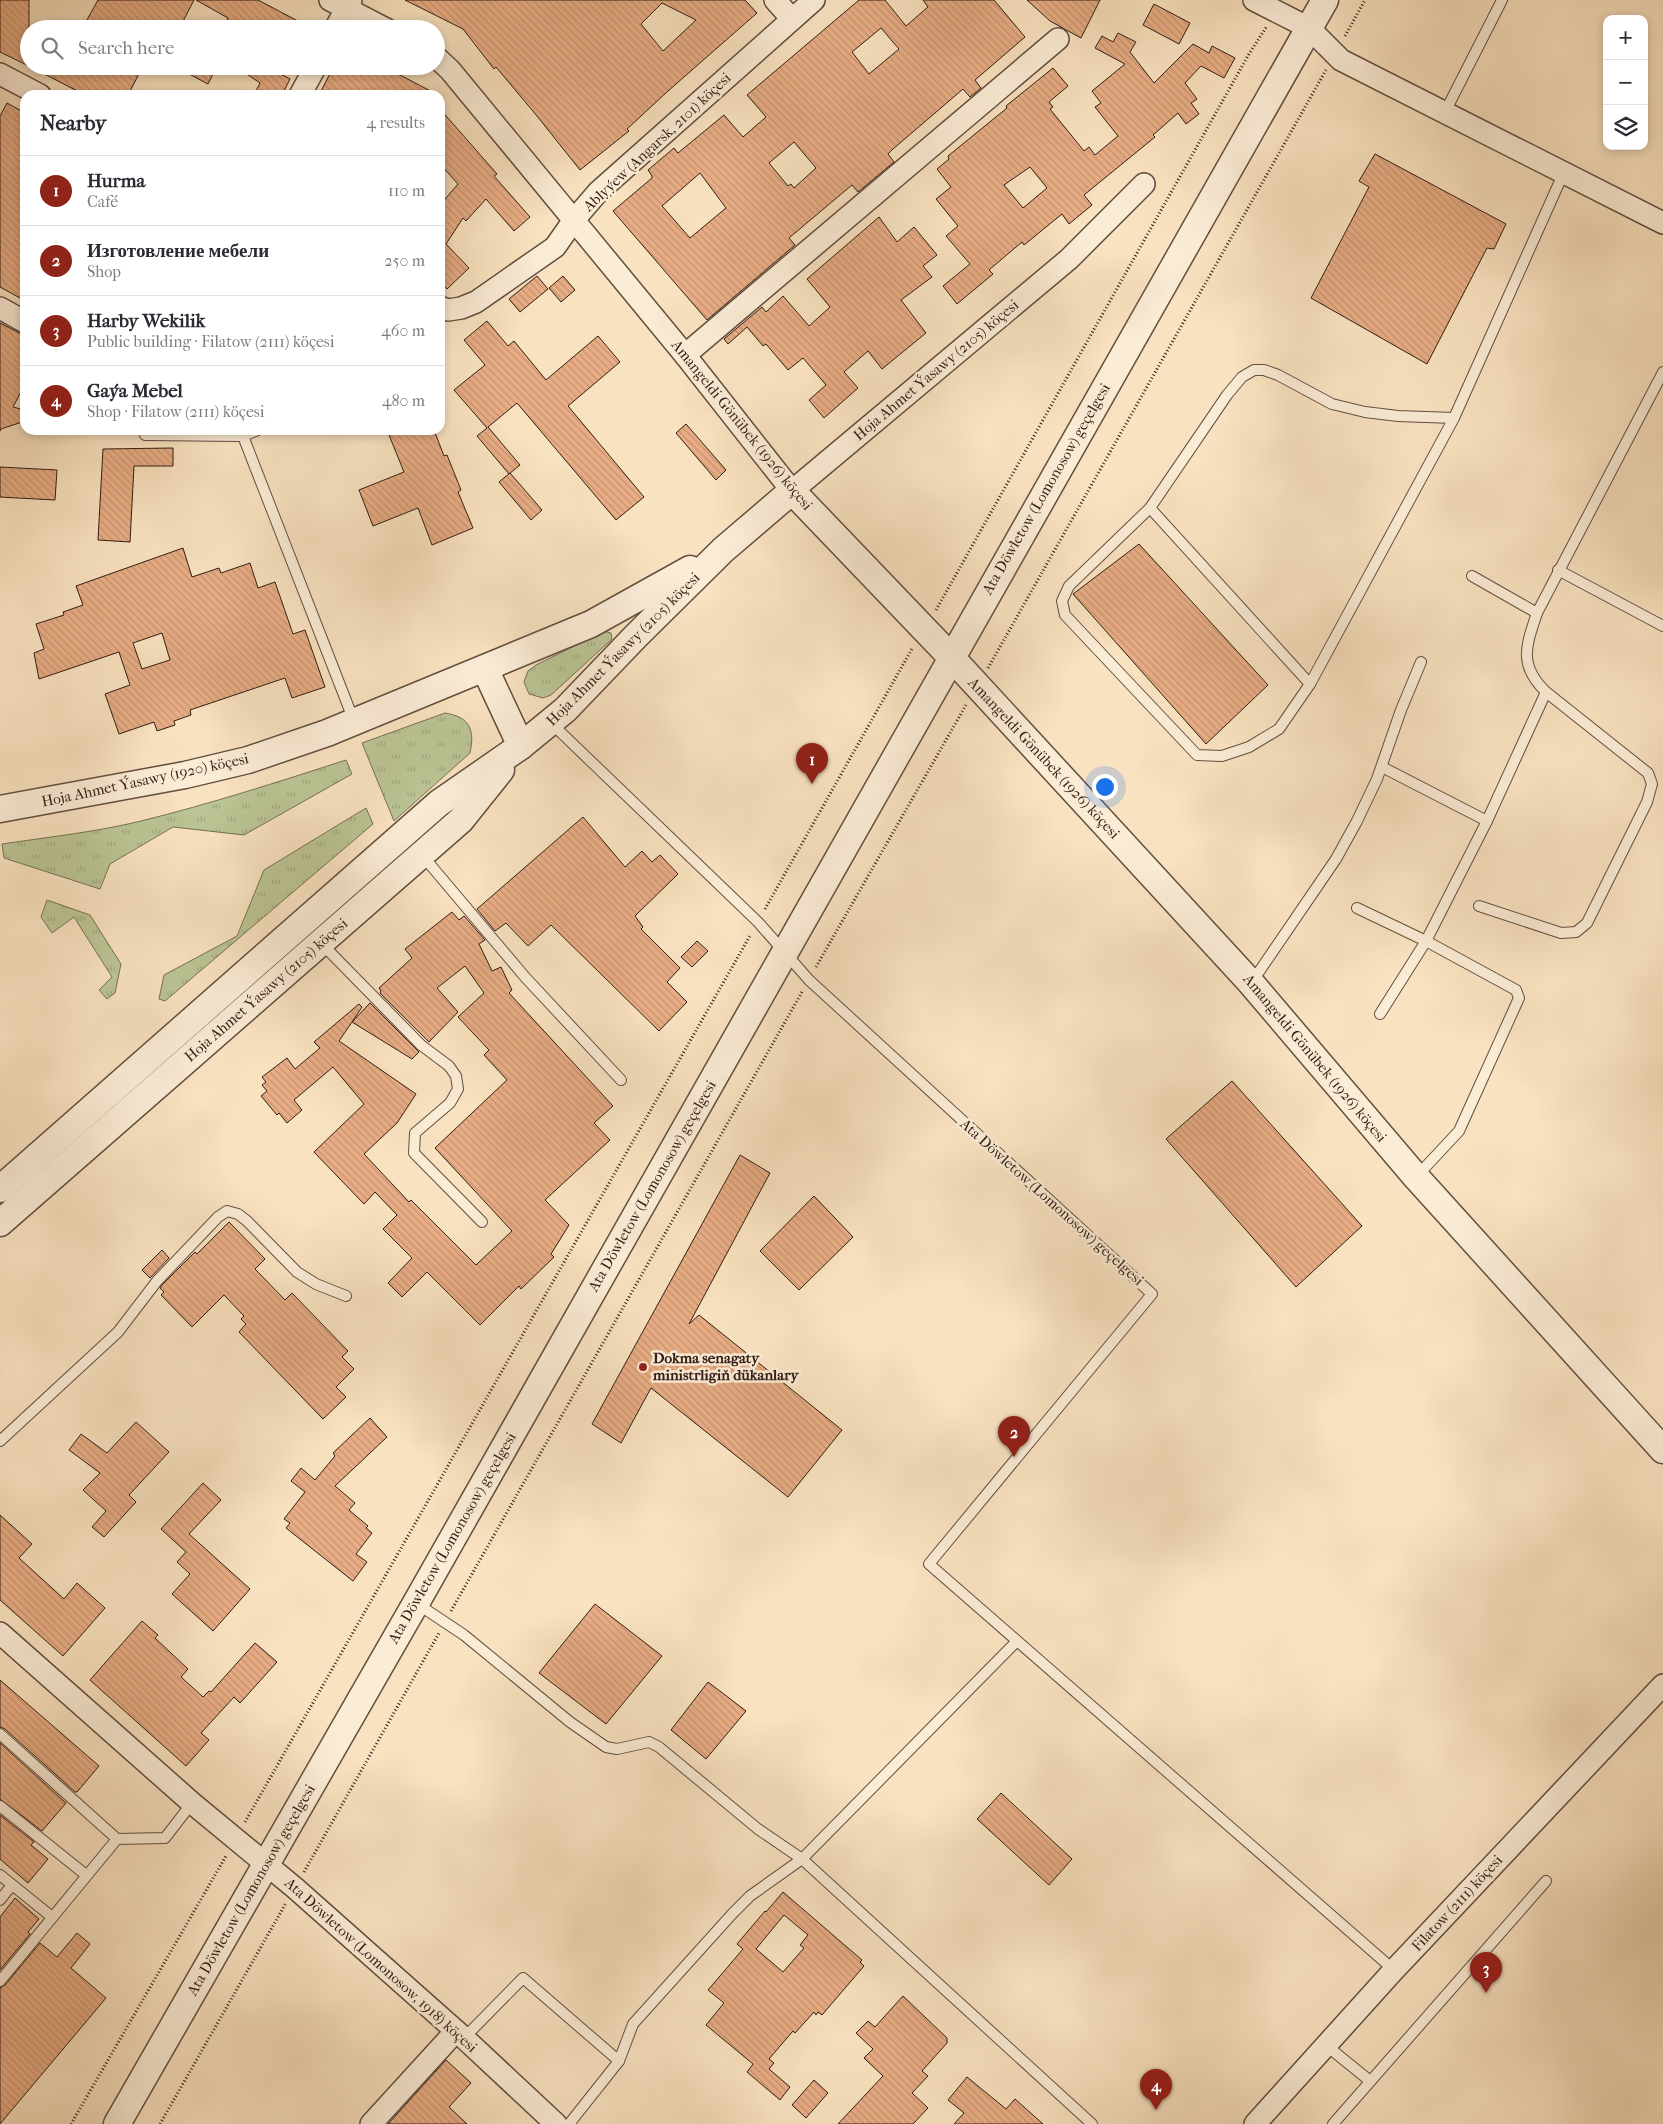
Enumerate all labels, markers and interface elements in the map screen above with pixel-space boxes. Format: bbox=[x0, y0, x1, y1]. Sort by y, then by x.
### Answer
map controls bbox=[1603, 15, 1648, 150]
button: + bbox=[1603, 15, 1648, 60]
search box bbox=[20, 20, 445, 75]
icon: search bbox=[38, 34, 66, 62]
text: Search here bbox=[78, 37, 174, 59]
button: − bbox=[1603, 60, 1648, 105]
street label: Ablyýew (Angarsk, 2101) köçesi bbox=[579, 68, 735, 216]
button: layers bbox=[1603, 105, 1648, 150]
text: Nearby bbox=[40, 111, 106, 135]
text: 4 results bbox=[367, 113, 425, 132]
text: Hurma bbox=[87, 170, 145, 192]
text: 1 bbox=[53, 181, 59, 200]
text: 110 m bbox=[388, 181, 425, 200]
text: Café bbox=[87, 192, 118, 211]
text: Изготовление мебели bbox=[87, 240, 269, 262]
text: 2 bbox=[52, 251, 60, 270]
text: 250 m bbox=[384, 251, 425, 270]
text: Shop bbox=[87, 262, 121, 281]
street label: Hoja Ahmet Ýasawy (2105) köçesi bbox=[850, 295, 1023, 444]
text: Harby Wekilik bbox=[87, 310, 205, 332]
text: 3 bbox=[53, 321, 59, 340]
text: 460 m bbox=[381, 321, 425, 340]
text: Public building · Filatow (2111) köçesi bbox=[87, 332, 335, 351]
street label: Amangeldi Gönübek (1926) köçesi bbox=[667, 335, 817, 514]
text: Gaýa Mebel bbox=[87, 380, 183, 402]
street label: Ata Döwletow (Lomonosow) geçelgesi bbox=[978, 380, 1114, 599]
text: 4 bbox=[51, 391, 61, 410]
text: 480 m bbox=[382, 391, 425, 410]
text: Shop · Filatow (2111) köçesi bbox=[87, 402, 264, 421]
street label: Hoja Ahmet Ýasawy (2105) köçesi bbox=[542, 568, 704, 730]
street label: Amangeldi Gönübek (1926) köçesi bbox=[964, 673, 1124, 843]
pin: 1 bbox=[796, 743, 828, 784]
street label: Hoja Ahmet Ýasawy (1920) köçesi bbox=[40, 749, 251, 811]
your location bbox=[1092, 774, 1118, 800]
street label: Hoja Ahmet Ýasawy (2105) köçesi bbox=[181, 914, 352, 1066]
street label: Amangeldi Gönübek (1926) köçesi bbox=[1239, 969, 1391, 1146]
street label: Ata Döwletow (Lomonosow) geçelgesi bbox=[584, 1077, 720, 1296]
street label: Ata Döwletow (Lomonosow) geçelgesi bbox=[956, 1114, 1148, 1290]
place label: Dokma senagaty ministrligiň dükanlary bbox=[652, 1349, 800, 1384]
marker: Dokma senagaty ministrligiň dükanlary bbox=[637, 1361, 649, 1373]
pin: 2 bbox=[998, 1416, 1030, 1457]
street label: Ata Döwletow (Lomonosow) geçelgesi bbox=[384, 1429, 520, 1648]
street label: Ata Döwletow (Lomonosow) geçelgesi bbox=[183, 1781, 319, 2000]
street label: Filatow (2111) köçesi bbox=[1408, 1851, 1507, 1955]
street label: Ata Döwletow (Lomonosow, 1918) köçesi bbox=[280, 1873, 481, 2057]
pin: 3 bbox=[1470, 1952, 1502, 1993]
pin: 4 bbox=[1140, 2069, 1172, 2110]

